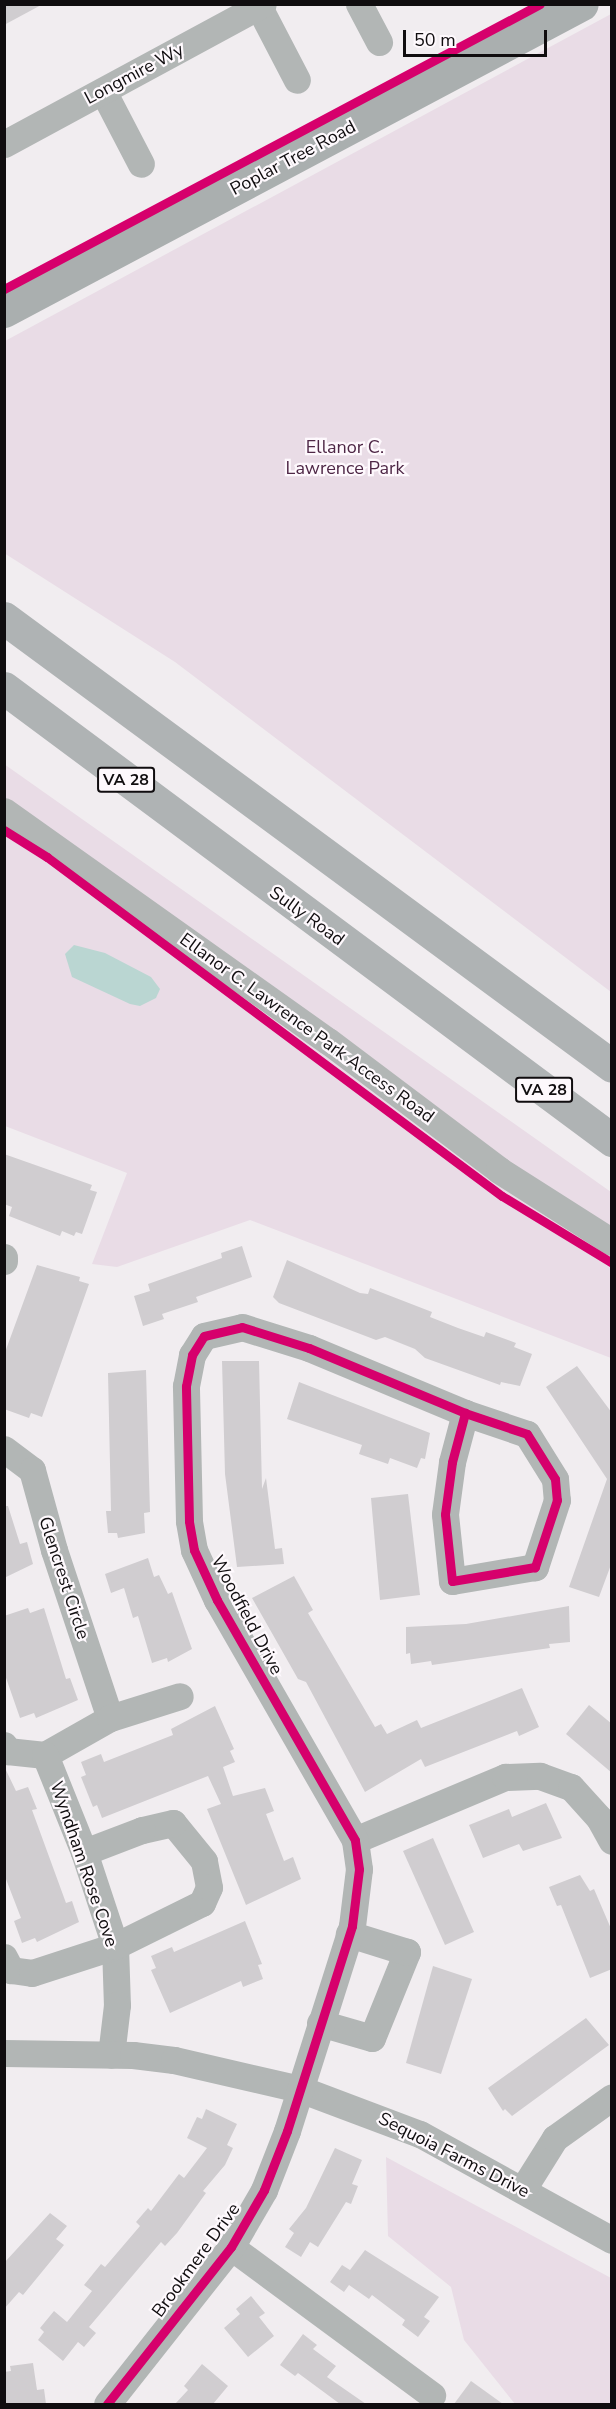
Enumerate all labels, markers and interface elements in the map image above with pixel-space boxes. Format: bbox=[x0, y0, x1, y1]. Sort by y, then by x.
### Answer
scale bar bbox=[406, 18, 550, 56]
text: 50 m bbox=[414, 28, 456, 52]
street label: Longmire Wy bbox=[81, 39, 187, 109]
street label: Poplar Tree Road bbox=[227, 116, 359, 200]
park label: Ellanor C. Lawrence Park bbox=[286, 437, 404, 480]
road number: VA 28 bbox=[96, 767, 156, 793]
street label: Sully Road bbox=[265, 882, 349, 950]
street label: Ellanor C. Lawrence Park Access Road bbox=[176, 928, 438, 1128]
road number: VA 28 bbox=[514, 1077, 574, 1103]
street label: Glencrest Circle bbox=[34, 1514, 94, 1642]
street label: Woodfield Drive bbox=[206, 1552, 288, 1678]
street label: Wyndham Rose Cove bbox=[45, 1778, 123, 1950]
street label: Sequoia Farms Drive bbox=[375, 2108, 533, 2202]
street label: Brookmere Drive bbox=[147, 2199, 245, 2321]

